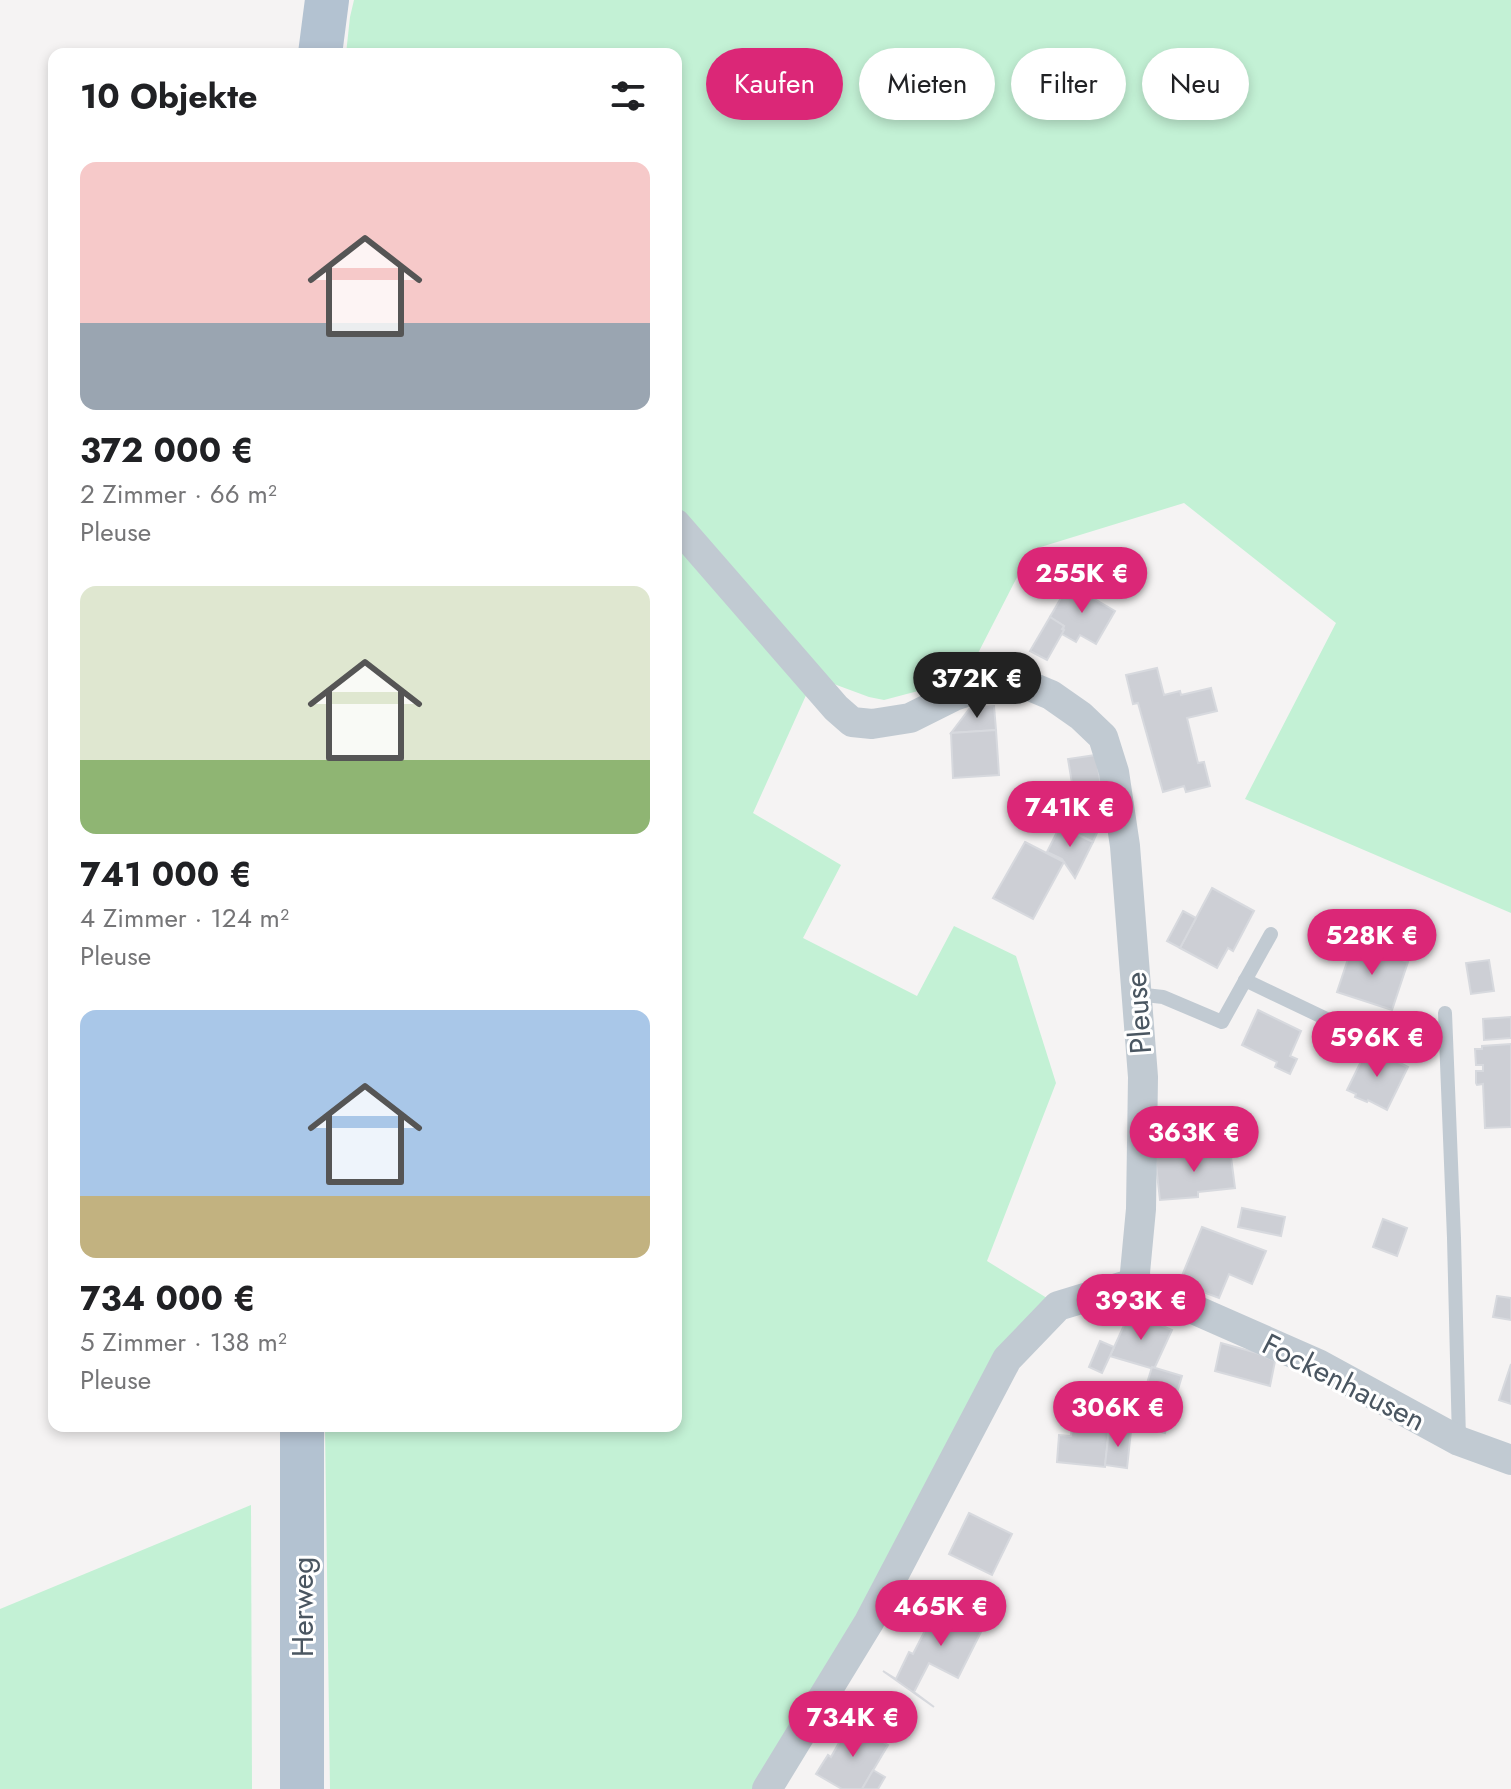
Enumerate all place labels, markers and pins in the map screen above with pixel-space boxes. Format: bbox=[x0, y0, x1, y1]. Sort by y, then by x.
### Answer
pin: 255K € bbox=[1017, 547, 1147, 615]
pin: 372K € bbox=[912, 652, 1042, 720]
pin: 741K € bbox=[1005, 781, 1135, 849]
pin: 528K € bbox=[1307, 909, 1437, 977]
pin: 596K € bbox=[1312, 1011, 1442, 1079]
pin: 363K € bbox=[1129, 1106, 1259, 1174]
pin: 393K € bbox=[1076, 1274, 1206, 1342]
pin: 306K € bbox=[1053, 1381, 1183, 1449]
pin: 465K € bbox=[876, 1580, 1006, 1648]
pin: 734K € bbox=[788, 1691, 918, 1759]

